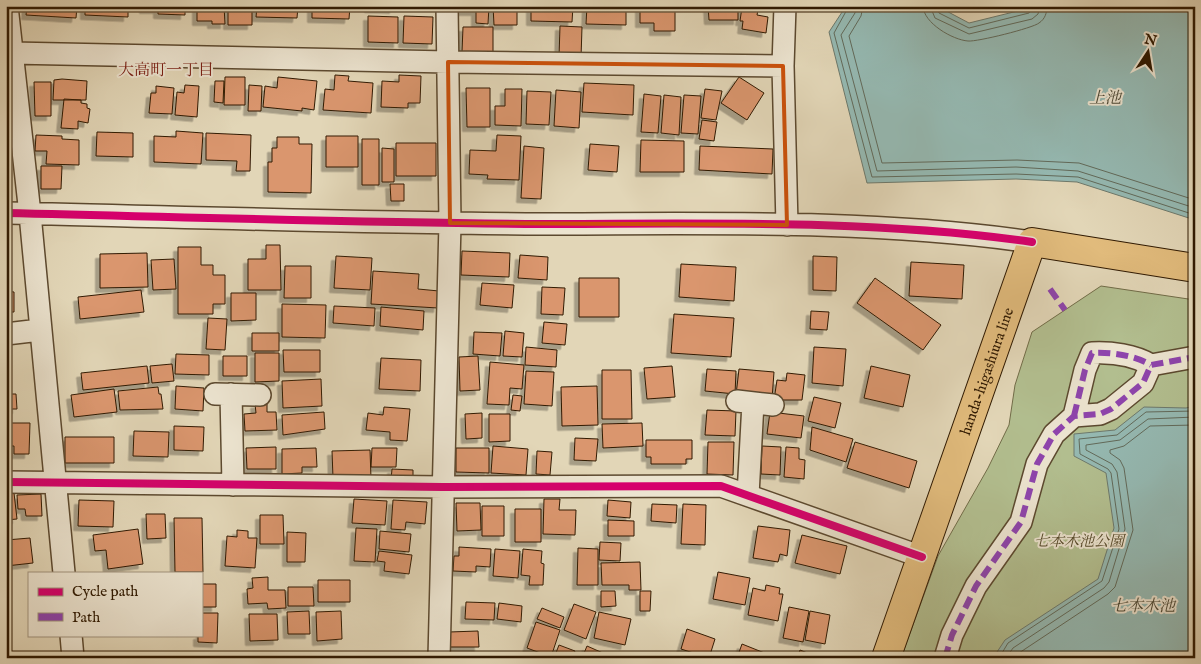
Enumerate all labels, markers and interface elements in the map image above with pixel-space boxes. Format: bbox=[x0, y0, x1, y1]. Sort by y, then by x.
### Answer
north arrow bbox=[1124, 28, 1174, 78]
text: N bbox=[1142, 30, 1158, 50]
district label: 大高町一丁目 bbox=[118, 61, 214, 81]
water label: 上池 bbox=[1089, 89, 1123, 109]
street label: handa-higashiura line bbox=[956, 305, 1018, 438]
park label: 七本木池公園 bbox=[1034, 532, 1127, 551]
legend bbox=[28, 572, 202, 636]
text: Cycle path bbox=[72, 582, 138, 601]
water label: 七本木池 bbox=[1111, 597, 1177, 617]
text: Path bbox=[72, 608, 100, 627]

